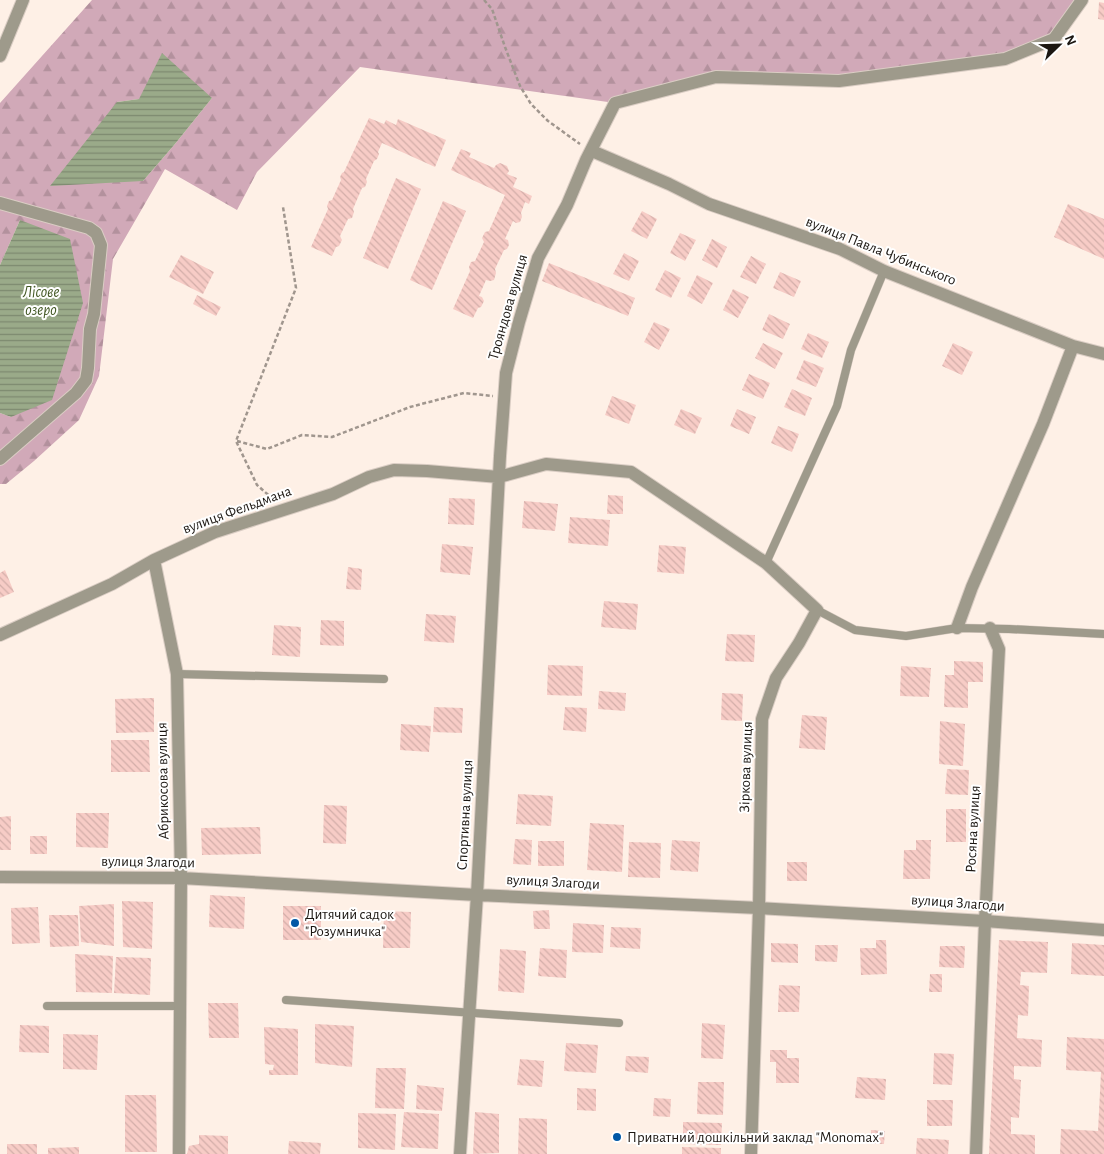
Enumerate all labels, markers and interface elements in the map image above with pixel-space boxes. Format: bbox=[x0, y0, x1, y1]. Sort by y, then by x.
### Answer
north arrow bbox=[1034, 20, 1084, 70]
text: N bbox=[1062, 33, 1078, 48]
street label: вулиця Павла Чубинського bbox=[804, 214, 958, 288]
street label: Трояндова вулиця bbox=[486, 253, 530, 361]
water label: Лісове озеро bbox=[22, 284, 59, 319]
street label: вулиця Фельдмана bbox=[181, 483, 294, 537]
street label: Зіркова вулиця bbox=[737, 721, 755, 813]
street label: Абрикосова вулиця bbox=[154, 722, 172, 840]
street label: Спортивна вулиця bbox=[455, 759, 475, 871]
street label: Росяна вулиця bbox=[963, 785, 983, 873]
street label: вулиця Злагоди bbox=[101, 854, 195, 870]
street label: вулиця Злагоди bbox=[506, 872, 600, 892]
street label: вулиця Злагоди bbox=[911, 892, 1005, 914]
place label: Дитячий садок "Розумничка" bbox=[305, 907, 394, 939]
marker: Дитячий садок "Розумничка" bbox=[289, 917, 301, 929]
place label: Приватний дошкільний заклад "Monomax" bbox=[627, 1130, 883, 1145]
marker: Приватний дошкільний заклад "Monomax" bbox=[611, 1131, 623, 1143]

